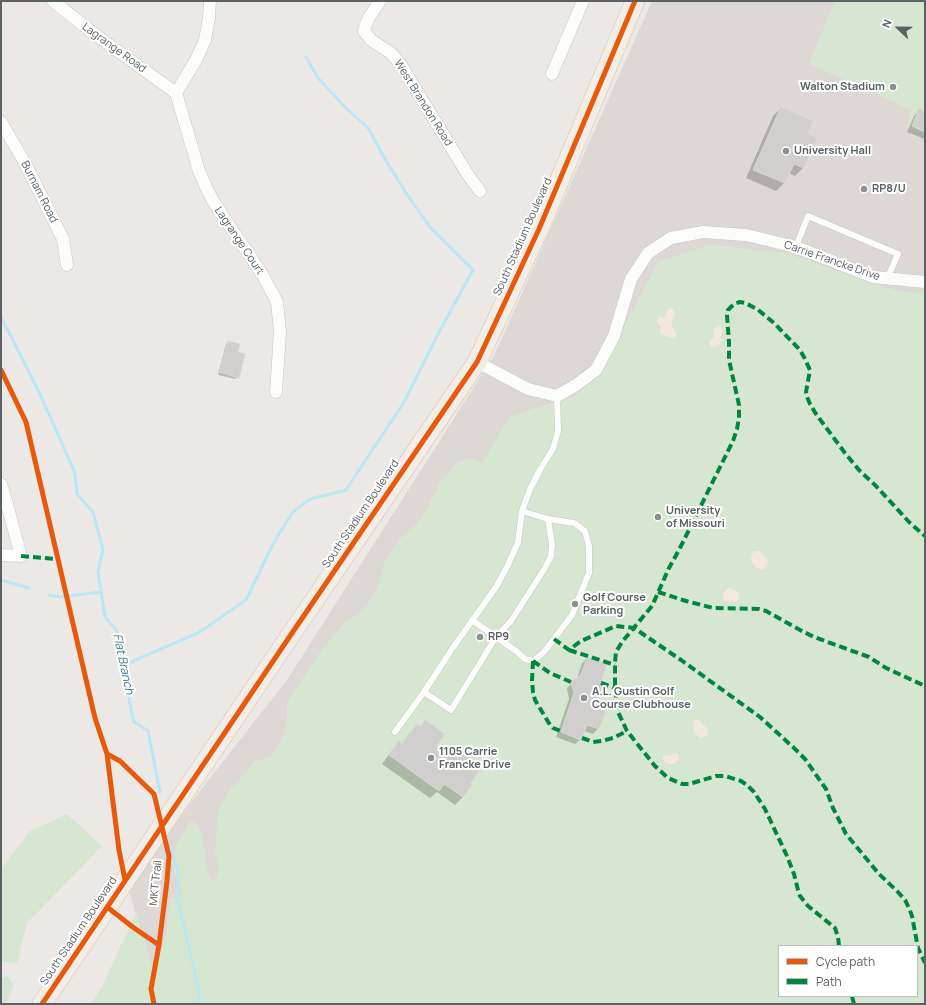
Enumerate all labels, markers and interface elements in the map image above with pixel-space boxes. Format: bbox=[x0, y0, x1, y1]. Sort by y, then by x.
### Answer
north arrow bbox=[878, 8, 918, 48]
text: N bbox=[878, 17, 895, 30]
street label: Lagrange Road bbox=[79, 20, 149, 76]
street label: West Brandon Road bbox=[391, 57, 455, 149]
place label: Walton Stadium bbox=[800, 80, 885, 94]
marker: Walton Stadium bbox=[888, 82, 898, 92]
place label: University Hall bbox=[794, 144, 871, 158]
marker: University Hall bbox=[781, 146, 791, 156]
street label: Burnam Road bbox=[18, 159, 60, 225]
street label: South Stadium Boulevard bbox=[491, 176, 555, 298]
place label: RP8/U bbox=[872, 182, 906, 196]
marker: RP8/U bbox=[859, 184, 869, 194]
street label: Lagrange Court bbox=[211, 205, 267, 277]
street label: Carrie Francke Drive bbox=[782, 238, 882, 284]
street label: South Stadium Boulevard bbox=[320, 457, 402, 571]
place label: University of Missouri bbox=[666, 504, 725, 530]
marker: University of Missouri bbox=[653, 512, 663, 522]
place label: Golf Course Parking bbox=[583, 591, 646, 617]
marker: Golf Course Parking bbox=[570, 599, 580, 609]
place label: RP9 bbox=[488, 630, 509, 644]
water label: Flat Branch bbox=[110, 632, 136, 696]
marker: RP9 bbox=[475, 632, 485, 642]
place label: A.L. Gustin Golf Course Clubhouse bbox=[592, 685, 691, 711]
marker: A.L. Gustin Golf Course Clubhouse bbox=[579, 693, 589, 703]
place label: 1105 Carrie Francke Drive bbox=[439, 745, 511, 771]
marker: 1105 Carrie Francke Drive bbox=[426, 753, 436, 763]
street label: MKT Trail bbox=[147, 860, 165, 906]
street label: South Stadium Boulevard bbox=[38, 874, 120, 988]
legend bbox=[778, 945, 918, 997]
text: Cycle path bbox=[816, 953, 875, 970]
text: Path bbox=[816, 973, 842, 990]

